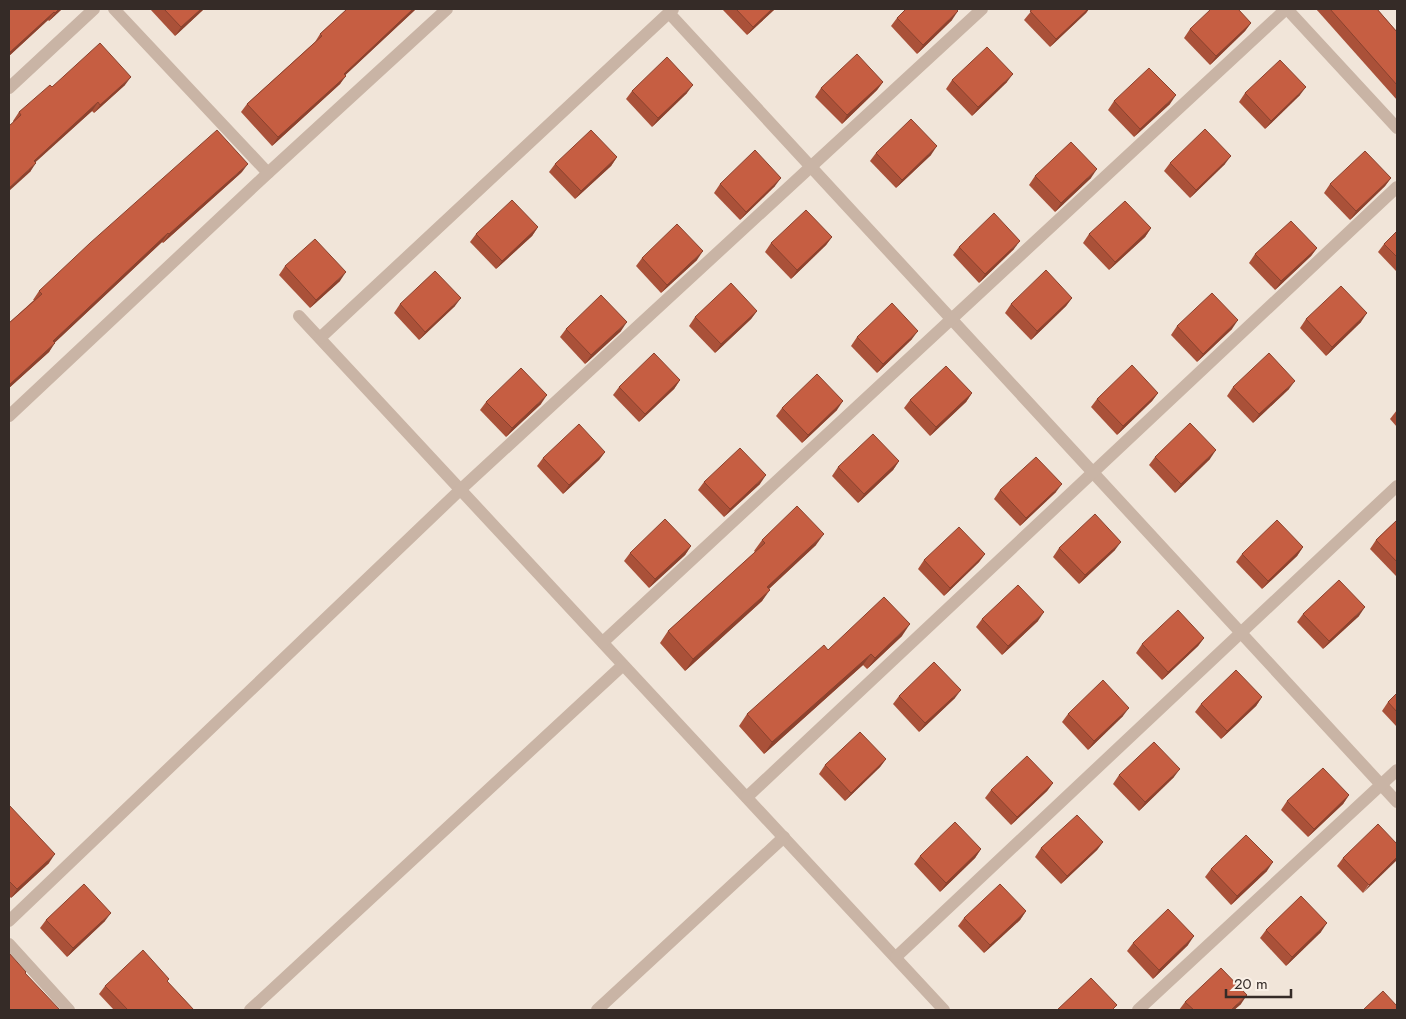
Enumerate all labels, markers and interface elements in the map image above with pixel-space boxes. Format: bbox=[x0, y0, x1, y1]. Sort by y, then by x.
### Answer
scale bar bbox=[1226, 966, 1291, 998]
text: 20 m bbox=[1234, 973, 1268, 995]

